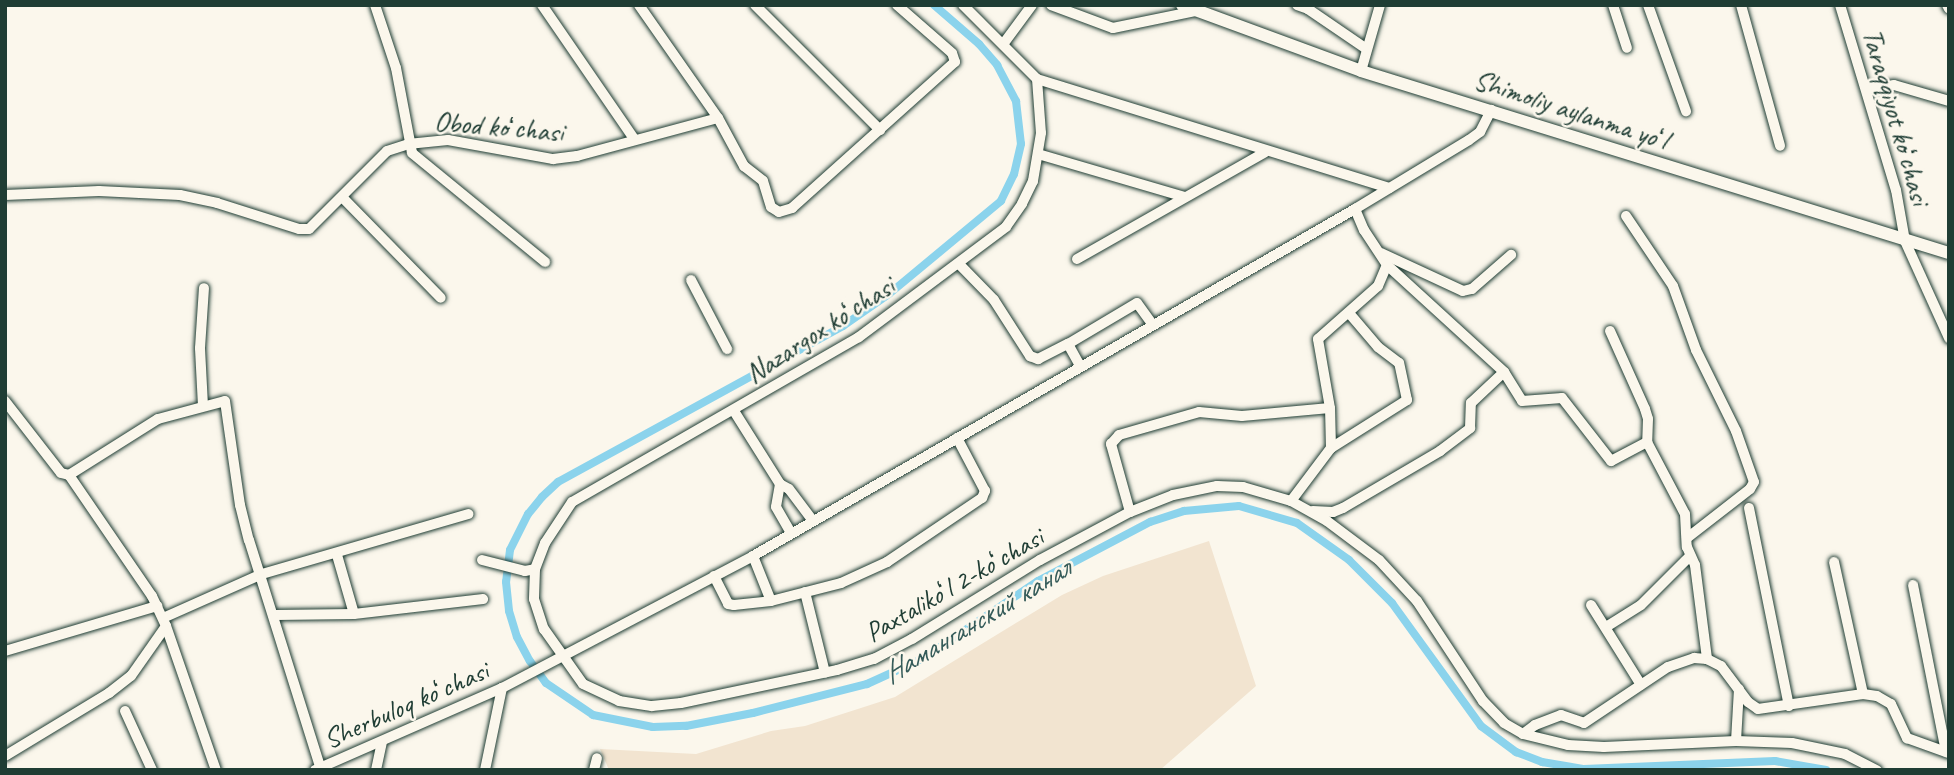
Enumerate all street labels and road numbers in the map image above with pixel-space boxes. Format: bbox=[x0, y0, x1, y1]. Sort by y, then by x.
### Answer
street label: Taraqqiyot koʻchasi bbox=[1855, 25, 1937, 209]
street label: Shimoliy aylanma yoʻl bbox=[1471, 63, 1671, 157]
street label: Obod koʻchasi bbox=[433, 105, 565, 149]
street label: Nazargox koʻchasi bbox=[739, 269, 901, 391]
street label: Paxtalikoʻl 2-koʻchasi bbox=[859, 520, 1049, 650]
street label: Sherbuloq koʻchasi bbox=[318, 654, 494, 756]

